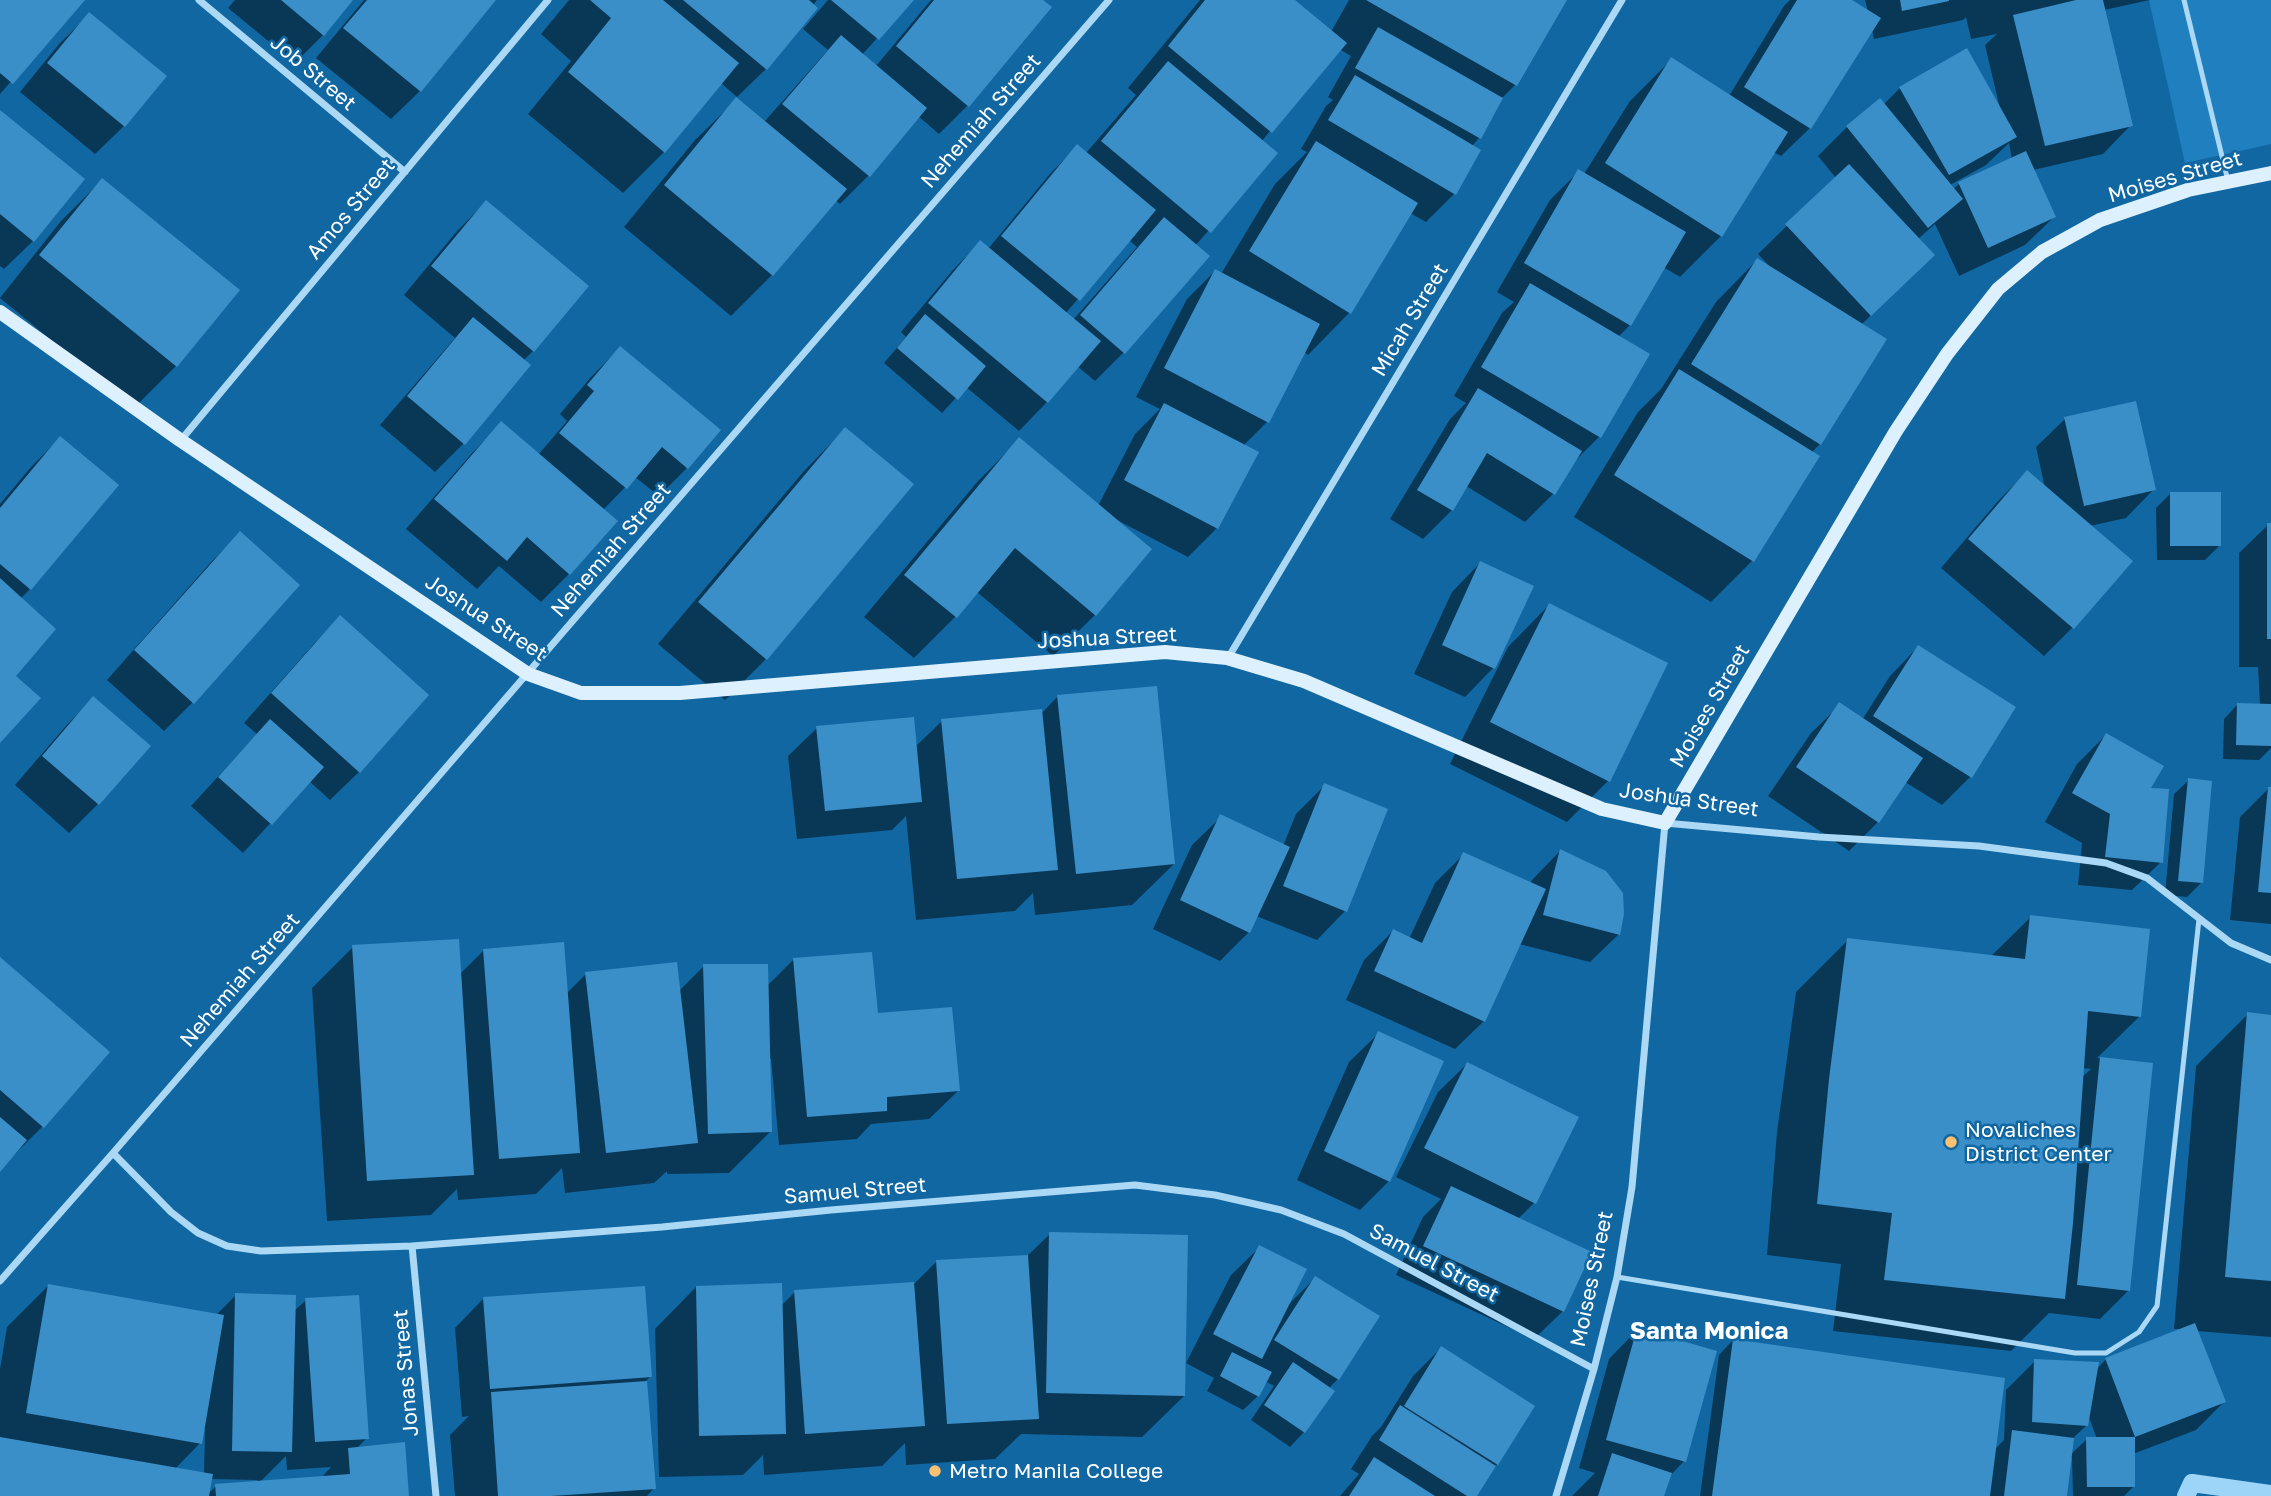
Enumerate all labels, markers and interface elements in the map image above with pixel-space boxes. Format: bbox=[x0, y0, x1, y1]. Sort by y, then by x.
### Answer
street label: Job Street bbox=[265, 30, 361, 116]
street label: Nehemiah Street bbox=[916, 49, 1046, 193]
street label: Moises Street bbox=[2105, 146, 2245, 208]
street label: Amos Street bbox=[302, 153, 400, 265]
street label: Micah Street bbox=[1366, 259, 1454, 381]
street label: Nehemiah Street bbox=[546, 478, 676, 622]
street label: Joshua Street bbox=[420, 569, 552, 667]
street label: Joshua Street bbox=[1036, 622, 1178, 654]
street label: Moises Street bbox=[1665, 640, 1755, 772]
street label: Joshua Street bbox=[1618, 778, 1760, 822]
street label: Nehemiah Street bbox=[175, 908, 305, 1052]
place label: Novaliches District Center bbox=[1965, 1117, 2112, 1167]
marker: Novaliches District Center bbox=[1943, 1134, 1959, 1150]
street label: Samuel Street bbox=[783, 1172, 927, 1210]
street label: Moises Street bbox=[1565, 1209, 1619, 1349]
street label: Samuel Street bbox=[1365, 1218, 1503, 1308]
street label: Jonas Street bbox=[388, 1308, 424, 1438]
district label: Santa Monica bbox=[1630, 1317, 1788, 1345]
place label: Metro Manila College bbox=[949, 1458, 1163, 1484]
marker: Metro Manila College bbox=[927, 1463, 943, 1479]

